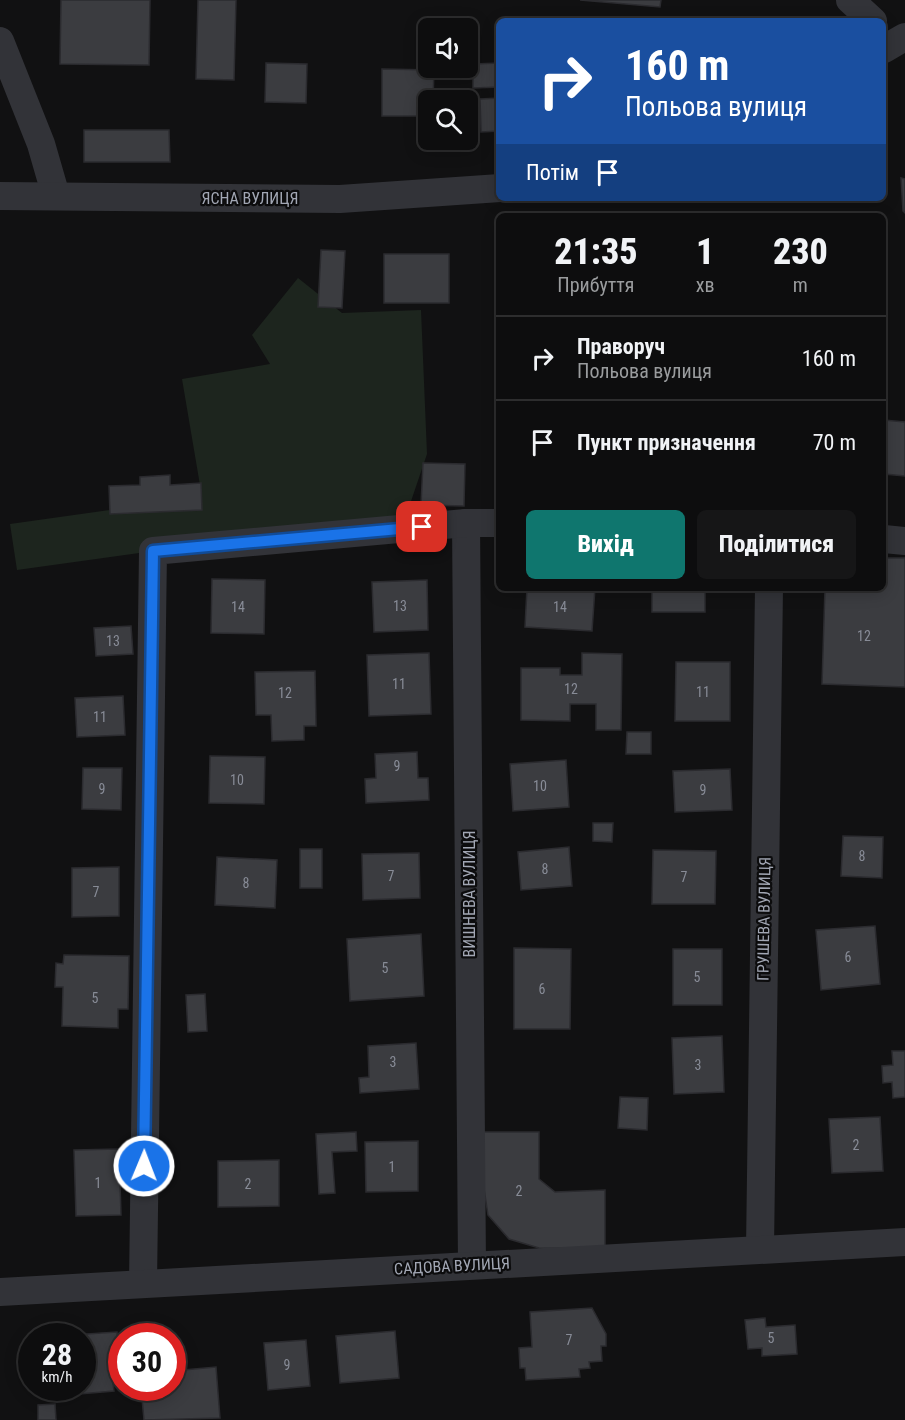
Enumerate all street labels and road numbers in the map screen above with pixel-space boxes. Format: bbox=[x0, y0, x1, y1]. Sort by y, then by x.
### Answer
street label: ЯСНА ВУЛИЦЯ bbox=[201, 189, 299, 208]
street label: ВИШНЕВА ВУЛИЦЯ bbox=[460, 830, 479, 958]
street label: ГРУШЕВА ВУЛИЦЯ bbox=[753, 857, 775, 981]
street label: САДОВА ВУЛИЦЯ bbox=[394, 1253, 510, 1279]

